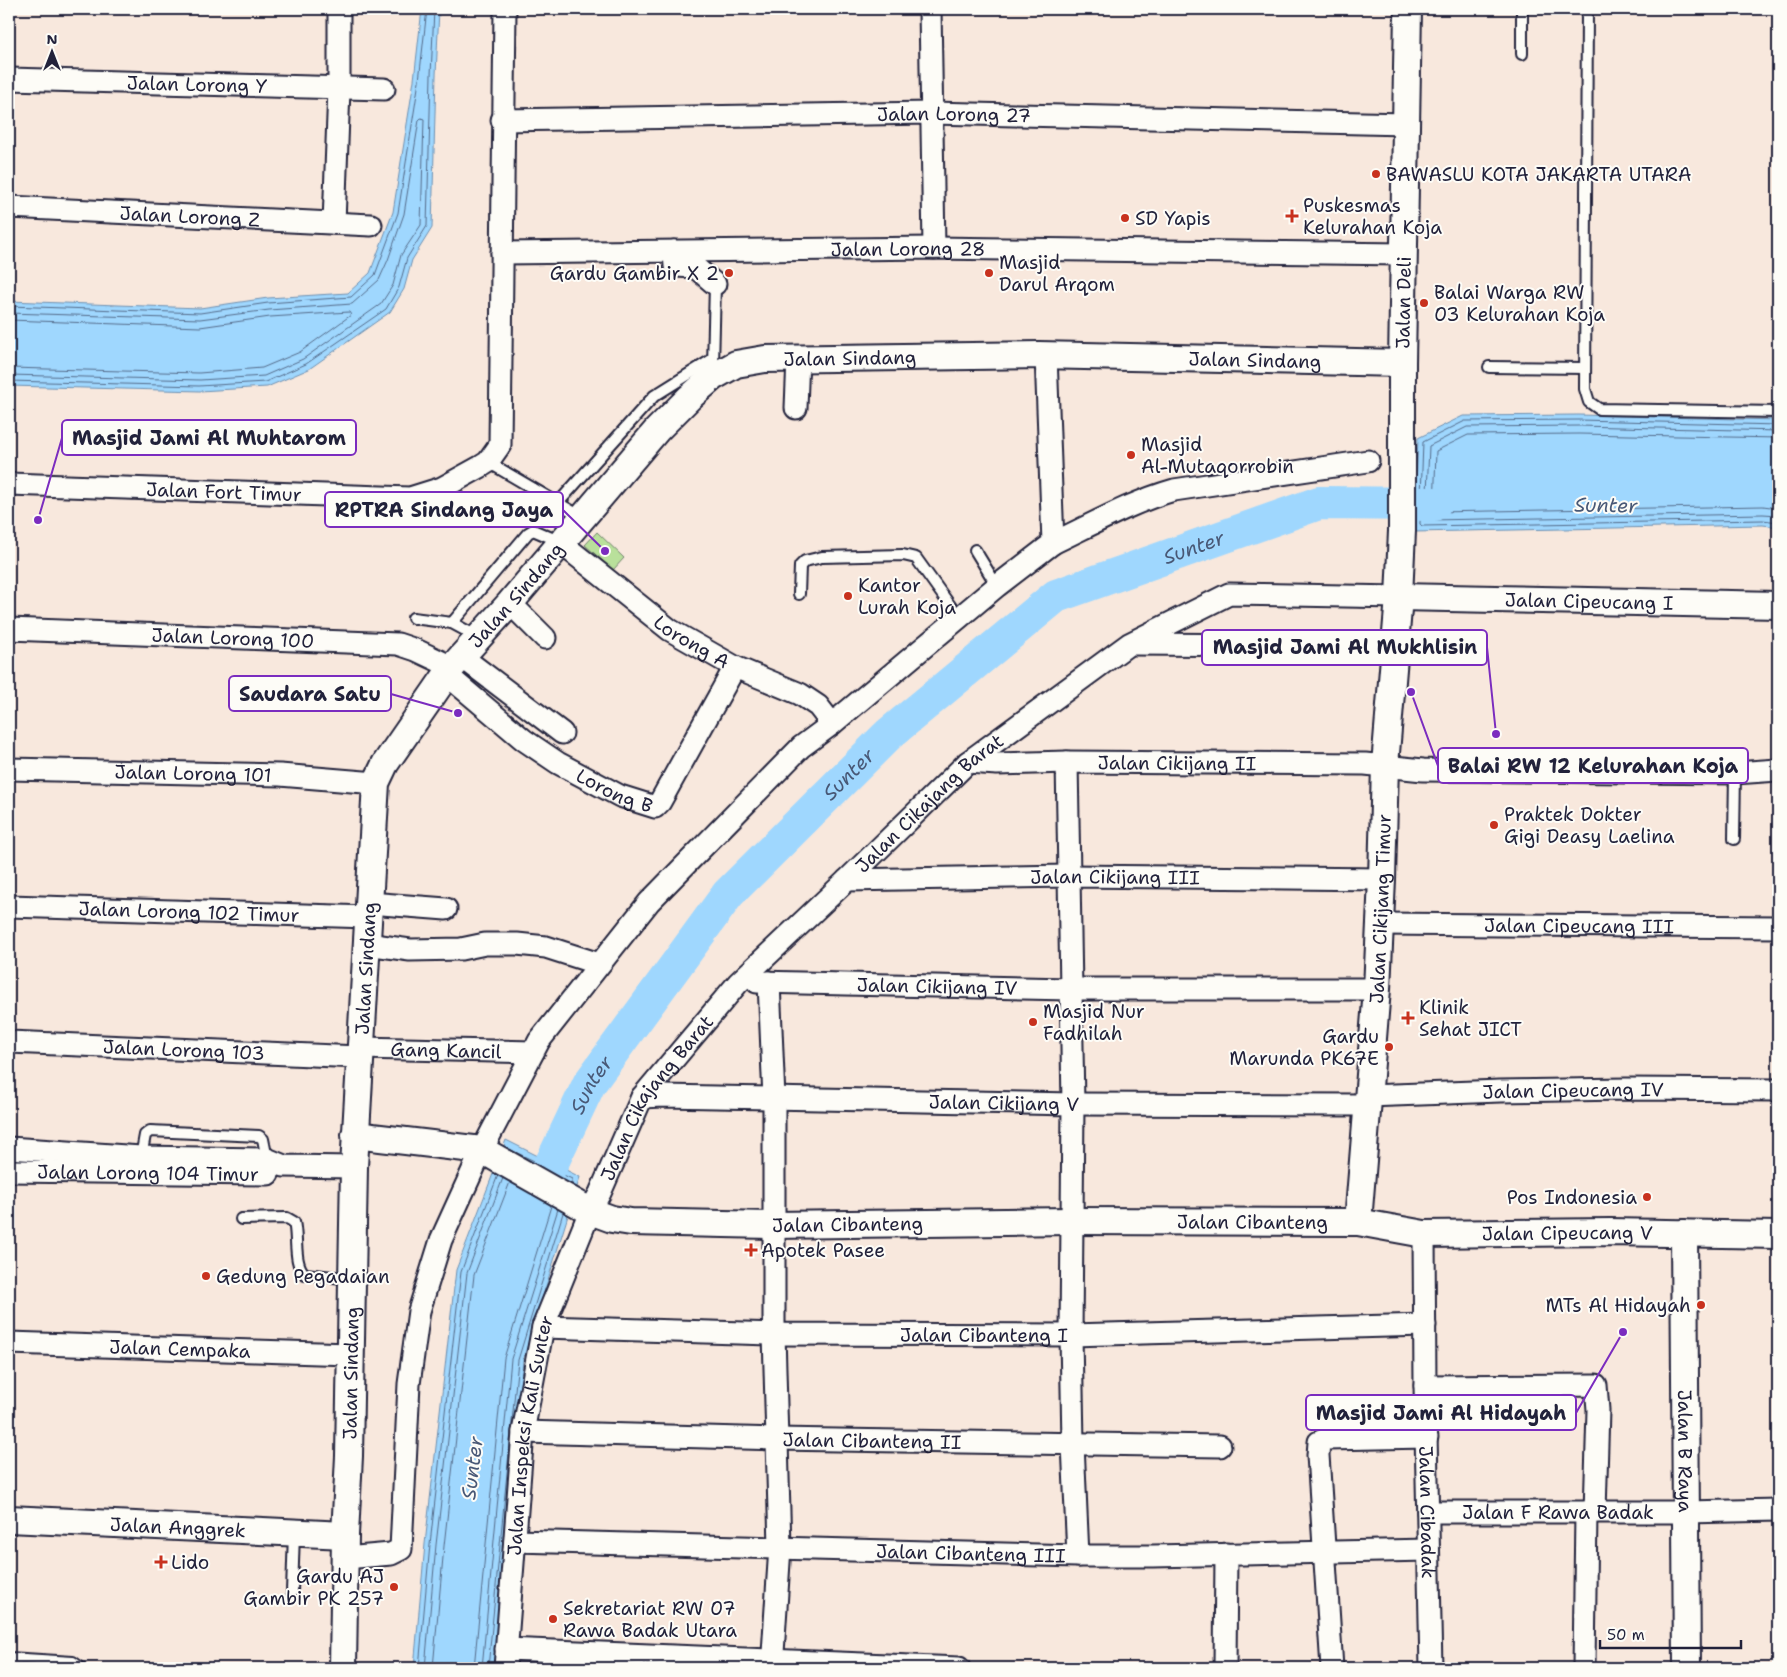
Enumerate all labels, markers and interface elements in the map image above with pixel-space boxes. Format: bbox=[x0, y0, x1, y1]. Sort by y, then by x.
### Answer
north arrow bbox=[28, 28, 78, 78]
text: N bbox=[46, 30, 58, 48]
street label: Jalan Lorong Y bbox=[126, 70, 268, 98]
street label: Jalan Lorong 27 bbox=[877, 100, 1031, 128]
place label: BAWASLU KOTA JAKARTA UTARA bbox=[1386, 162, 1692, 187]
marker: BAWASLU KOTA JAKARTA UTARA bbox=[1370, 168, 1382, 180]
place label: Puskesmas Kelurahan Koja bbox=[1303, 193, 1442, 240]
street label: Jalan Lorong Z bbox=[119, 200, 261, 232]
place label: SD Yapis bbox=[1135, 206, 1211, 231]
marker: Puskesmas Kelurahan Koja bbox=[1285, 209, 1299, 223]
marker: SD Yapis bbox=[1119, 212, 1131, 224]
street label: Jalan Lorong 28 bbox=[830, 235, 986, 262]
place label: Masjid Darul Arqom bbox=[999, 250, 1115, 297]
street label: Jalan Deli bbox=[1390, 256, 1416, 349]
place label: Gardu Gambir X 2 bbox=[550, 261, 719, 286]
marker: Gardu Gambir X 2 bbox=[723, 267, 735, 279]
marker: Masjid Darul Arqom bbox=[983, 267, 995, 279]
place label: Balai Warga RW 03 Kelurahan Koja bbox=[1434, 280, 1605, 327]
marker: Balai Warga RW 03 Kelurahan Koja bbox=[1418, 297, 1430, 309]
street label: Jalan Sindang bbox=[783, 344, 917, 371]
street label: Jalan Sindang bbox=[1188, 346, 1322, 374]
callout: Masjid Jami Al Muhtarom bbox=[62, 420, 356, 455]
text: Masjid Jami Al Muhtarom bbox=[72, 425, 346, 451]
place label: Masjid Al-Mutaqorrobin bbox=[1141, 432, 1294, 479]
marker: Masjid Al-Mutaqorrobin bbox=[1125, 449, 1137, 461]
street label: Jalan Fort Timur bbox=[146, 476, 302, 507]
water label: Sunter bbox=[1574, 491, 1638, 519]
callout: RPTRA Sindang Jaya bbox=[325, 492, 563, 527]
text: RPTRA Sindang Jaya bbox=[335, 497, 554, 523]
water label: Sunter bbox=[1160, 524, 1229, 570]
street label: Jalan Sindang bbox=[463, 537, 569, 653]
place label: Kantor Lurah Koja bbox=[858, 573, 956, 620]
street label: Jalan Cipeucang I bbox=[1504, 587, 1674, 615]
marker: Kantor Lurah Koja bbox=[842, 590, 854, 602]
street label: Lorong A bbox=[648, 609, 734, 674]
street label: Jalan Lorong 100 bbox=[151, 622, 315, 653]
callout: Masjid Jami Al Mukhlisin bbox=[1202, 630, 1487, 665]
text: Masjid Jami Al Mukhlisin bbox=[1213, 634, 1477, 660]
callout: Saudara Satu bbox=[229, 676, 391, 711]
text: Saudara Satu bbox=[239, 681, 381, 707]
street label: Jalan Cikajang Barat bbox=[850, 728, 1008, 878]
water label: Sunter bbox=[817, 742, 880, 806]
callout: Balai RW 12 Kelurahan Koja bbox=[1438, 748, 1748, 783]
street label: Jalan Cikijang II bbox=[1097, 750, 1256, 776]
text: Balai RW 12 Kelurahan Koja bbox=[1448, 753, 1739, 779]
street label: Jalan Lorong 101 bbox=[114, 759, 272, 787]
street label: Lorong B bbox=[572, 762, 656, 818]
place label: Praktek Dokter Gigi Deasy Laelina bbox=[1504, 802, 1675, 849]
street label: Jalan Cikijang Timur bbox=[1363, 814, 1396, 1005]
marker: Praktek Dokter Gigi Deasy Laelina bbox=[1488, 819, 1500, 831]
street label: Jalan Cikijang III bbox=[1030, 863, 1200, 890]
street label: Jalan Lorong 102 Timur bbox=[78, 896, 300, 927]
street label: Jalan Sindang bbox=[349, 901, 382, 1036]
street label: Jalan Cipeucang III bbox=[1484, 912, 1674, 939]
street label: Jalan Cikijang IV bbox=[856, 972, 1018, 1000]
place label: Klinik Sehat JICT bbox=[1419, 995, 1522, 1042]
place label: Masjid Nur Fadhilah bbox=[1043, 999, 1145, 1046]
street label: Jalan Cikajang Barat bbox=[594, 1010, 718, 1185]
marker: Klinik Sehat JICT bbox=[1401, 1011, 1415, 1025]
marker: Masjid Nur Fadhilah bbox=[1027, 1016, 1039, 1028]
place label: Gardu Marunda PK67E bbox=[1229, 1024, 1379, 1071]
street label: Jalan Lorong 103 bbox=[102, 1034, 265, 1065]
street label: Gang Kancil bbox=[390, 1036, 502, 1064]
marker: Gardu Marunda PK67E bbox=[1383, 1041, 1395, 1053]
water label: Sunter bbox=[564, 1050, 619, 1118]
street label: Jalan Cipeucang IV bbox=[1482, 1076, 1664, 1104]
street label: Jalan Cikijang V bbox=[929, 1089, 1079, 1117]
street label: Jalan Lorong 104 Timur bbox=[37, 1159, 259, 1186]
place label: Pos Indonesia bbox=[1507, 1185, 1637, 1210]
marker: Pos Indonesia bbox=[1641, 1191, 1653, 1203]
street label: Jalan Cibanteng bbox=[1177, 1209, 1328, 1234]
street label: Jalan Cibanteng bbox=[772, 1210, 923, 1238]
street label: Jalan Cipeucang V bbox=[1482, 1219, 1653, 1246]
place label: Apotek Pasee bbox=[761, 1238, 885, 1263]
marker: Apotek Pasee bbox=[745, 1244, 757, 1256]
place label: Gedung Pegadaian bbox=[216, 1264, 390, 1289]
marker: Gedung Pegadaian bbox=[200, 1270, 212, 1282]
place label: MTs Al Hidayah bbox=[1546, 1293, 1691, 1318]
marker: MTs Al Hidayah bbox=[1695, 1299, 1707, 1311]
street label: Jalan Sindang bbox=[337, 1306, 364, 1440]
street label: Jalan Inspeksi Kali Sunter bbox=[501, 1311, 559, 1557]
street label: Jalan Cibanteng I bbox=[900, 1322, 1068, 1347]
street label: Jalan Cempaka bbox=[109, 1334, 251, 1363]
street label: Jalan B Raya bbox=[1673, 1389, 1698, 1513]
callout: Masjid Jami Al Hidayah bbox=[1306, 1395, 1576, 1430]
text: Masjid Jami Al Hidayah bbox=[1316, 1400, 1566, 1426]
street label: Jalan Cibanteng II bbox=[782, 1427, 962, 1454]
water label: Sunter bbox=[455, 1434, 489, 1501]
street label: Jalan Cibadak bbox=[1414, 1445, 1442, 1579]
street label: Jalan F Rawa Badak bbox=[1462, 1500, 1654, 1525]
street label: Jalan Anggrek bbox=[109, 1511, 246, 1543]
street label: Jalan Cibanteng III bbox=[876, 1538, 1066, 1568]
place label: Lido bbox=[171, 1550, 209, 1575]
marker: Lido bbox=[155, 1556, 167, 1568]
place label: Gardu AJ Gambir PK 257 bbox=[243, 1564, 384, 1611]
marker: Gardu AJ Gambir PK 257 bbox=[388, 1581, 400, 1593]
place label: Sekretariat RW 07 Rawa Badak Utara bbox=[563, 1596, 737, 1643]
marker: Sekretariat RW 07 Rawa Badak Utara bbox=[547, 1613, 559, 1625]
scale bar bbox=[1600, 1617, 1741, 1649]
text: 50 m bbox=[1607, 1625, 1645, 1645]

